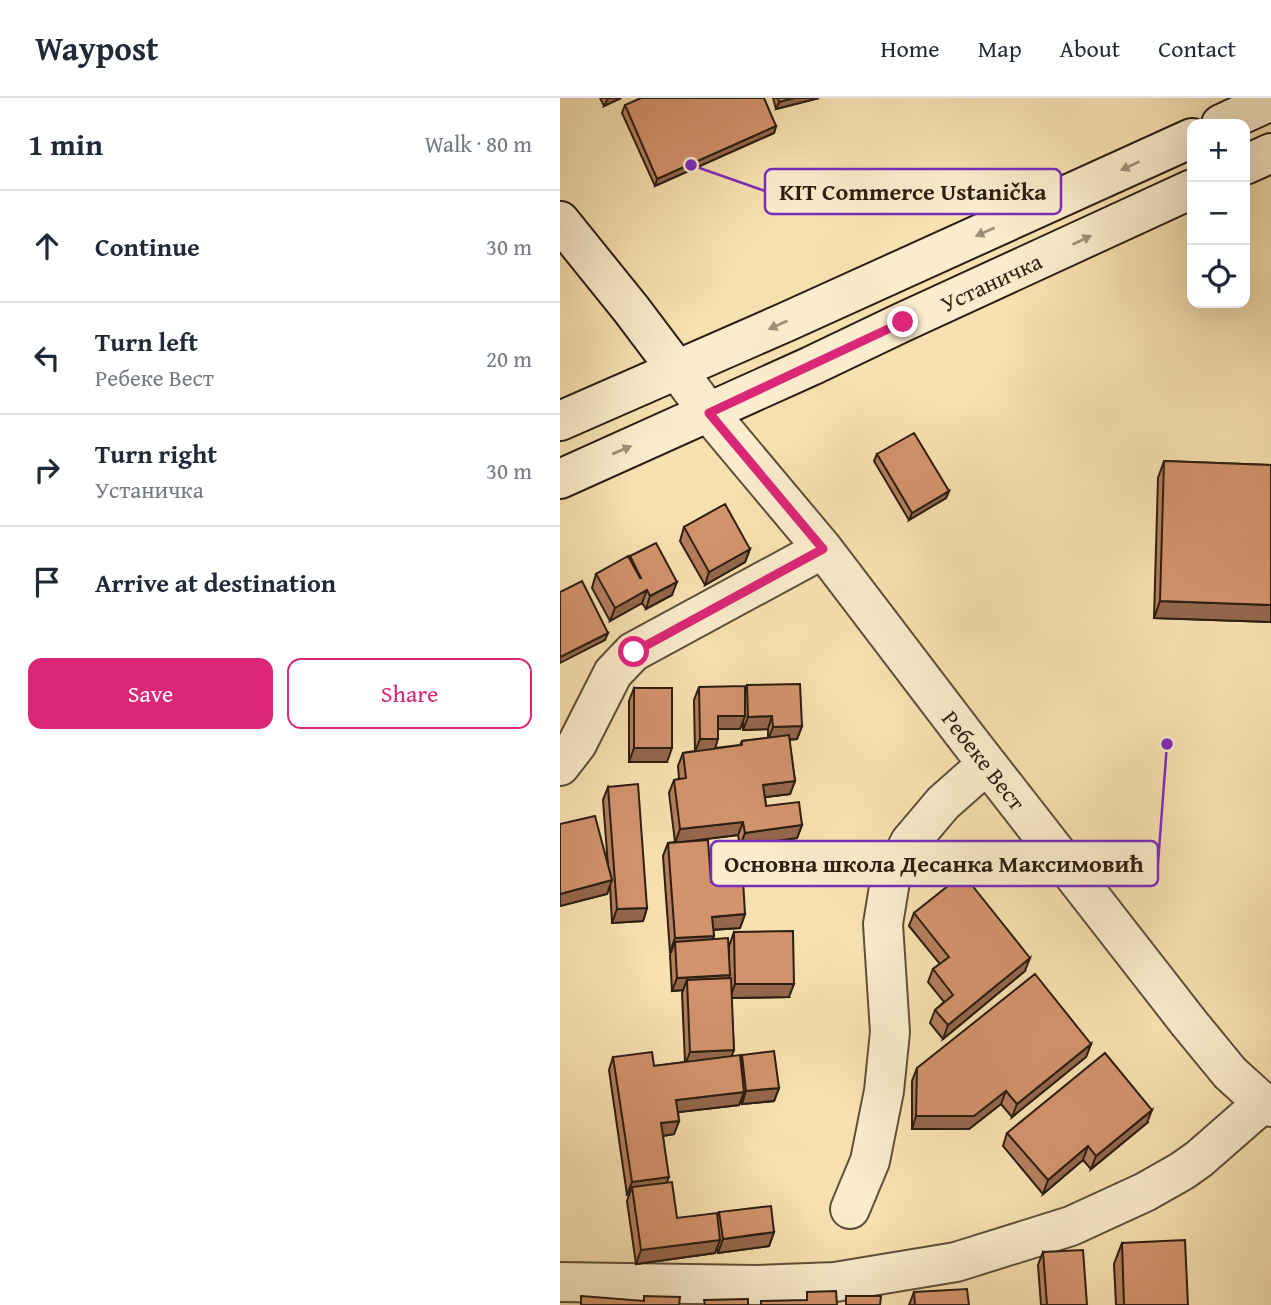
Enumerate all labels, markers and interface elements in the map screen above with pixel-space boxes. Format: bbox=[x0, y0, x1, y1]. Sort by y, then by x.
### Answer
text: Waypost bbox=[35, 24, 159, 72]
text: Home bbox=[881, 31, 940, 66]
text: Map bbox=[978, 31, 1022, 66]
text: About bbox=[1060, 31, 1120, 66]
text: Contact bbox=[1158, 31, 1236, 66]
map controls bbox=[1187, 119, 1250, 308]
button: + bbox=[1187, 119, 1250, 182]
text: 1 min bbox=[28, 122, 103, 166]
text: Walk · 80 m bbox=[424, 127, 532, 160]
one-way arrow bbox=[1120, 160, 1140, 172]
callout: KIT Commerce Ustanička bbox=[765, 169, 1061, 214]
text: KIT Commerce Ustanička bbox=[779, 174, 1047, 209]
button: − bbox=[1187, 182, 1250, 245]
icon: ahead bbox=[28, 227, 66, 265]
text: Continue bbox=[95, 227, 200, 266]
one-way arrow bbox=[975, 227, 996, 238]
text: 30 m bbox=[486, 230, 532, 263]
one-way arrow bbox=[1072, 234, 1092, 246]
street label: Устаничка bbox=[935, 244, 1047, 320]
button: locate bbox=[1187, 245, 1250, 308]
route end bbox=[887, 306, 918, 337]
one-way arrow bbox=[768, 319, 788, 331]
text: Turn left bbox=[95, 322, 198, 361]
icon: left bbox=[28, 339, 66, 377]
text: 20 m bbox=[486, 342, 532, 375]
text: Ребеке Вест bbox=[95, 361, 214, 394]
text: Turn right bbox=[95, 434, 217, 473]
one-way arrow bbox=[612, 444, 632, 456]
icon: right bbox=[28, 451, 66, 489]
text: 30 m bbox=[486, 454, 532, 487]
text: Устаничка bbox=[95, 473, 204, 506]
icon: arrive bbox=[28, 563, 66, 601]
text: Arrive at destination bbox=[95, 563, 336, 602]
route start bbox=[618, 636, 649, 667]
button: Save bbox=[28, 658, 273, 729]
button: Share bbox=[287, 658, 532, 729]
street label: Ребеке Вест bbox=[934, 703, 1034, 817]
callout: Основна школа Десанка Максимовић bbox=[711, 841, 1158, 886]
text: Основна школа Десанка Максимовић bbox=[724, 846, 1144, 881]

